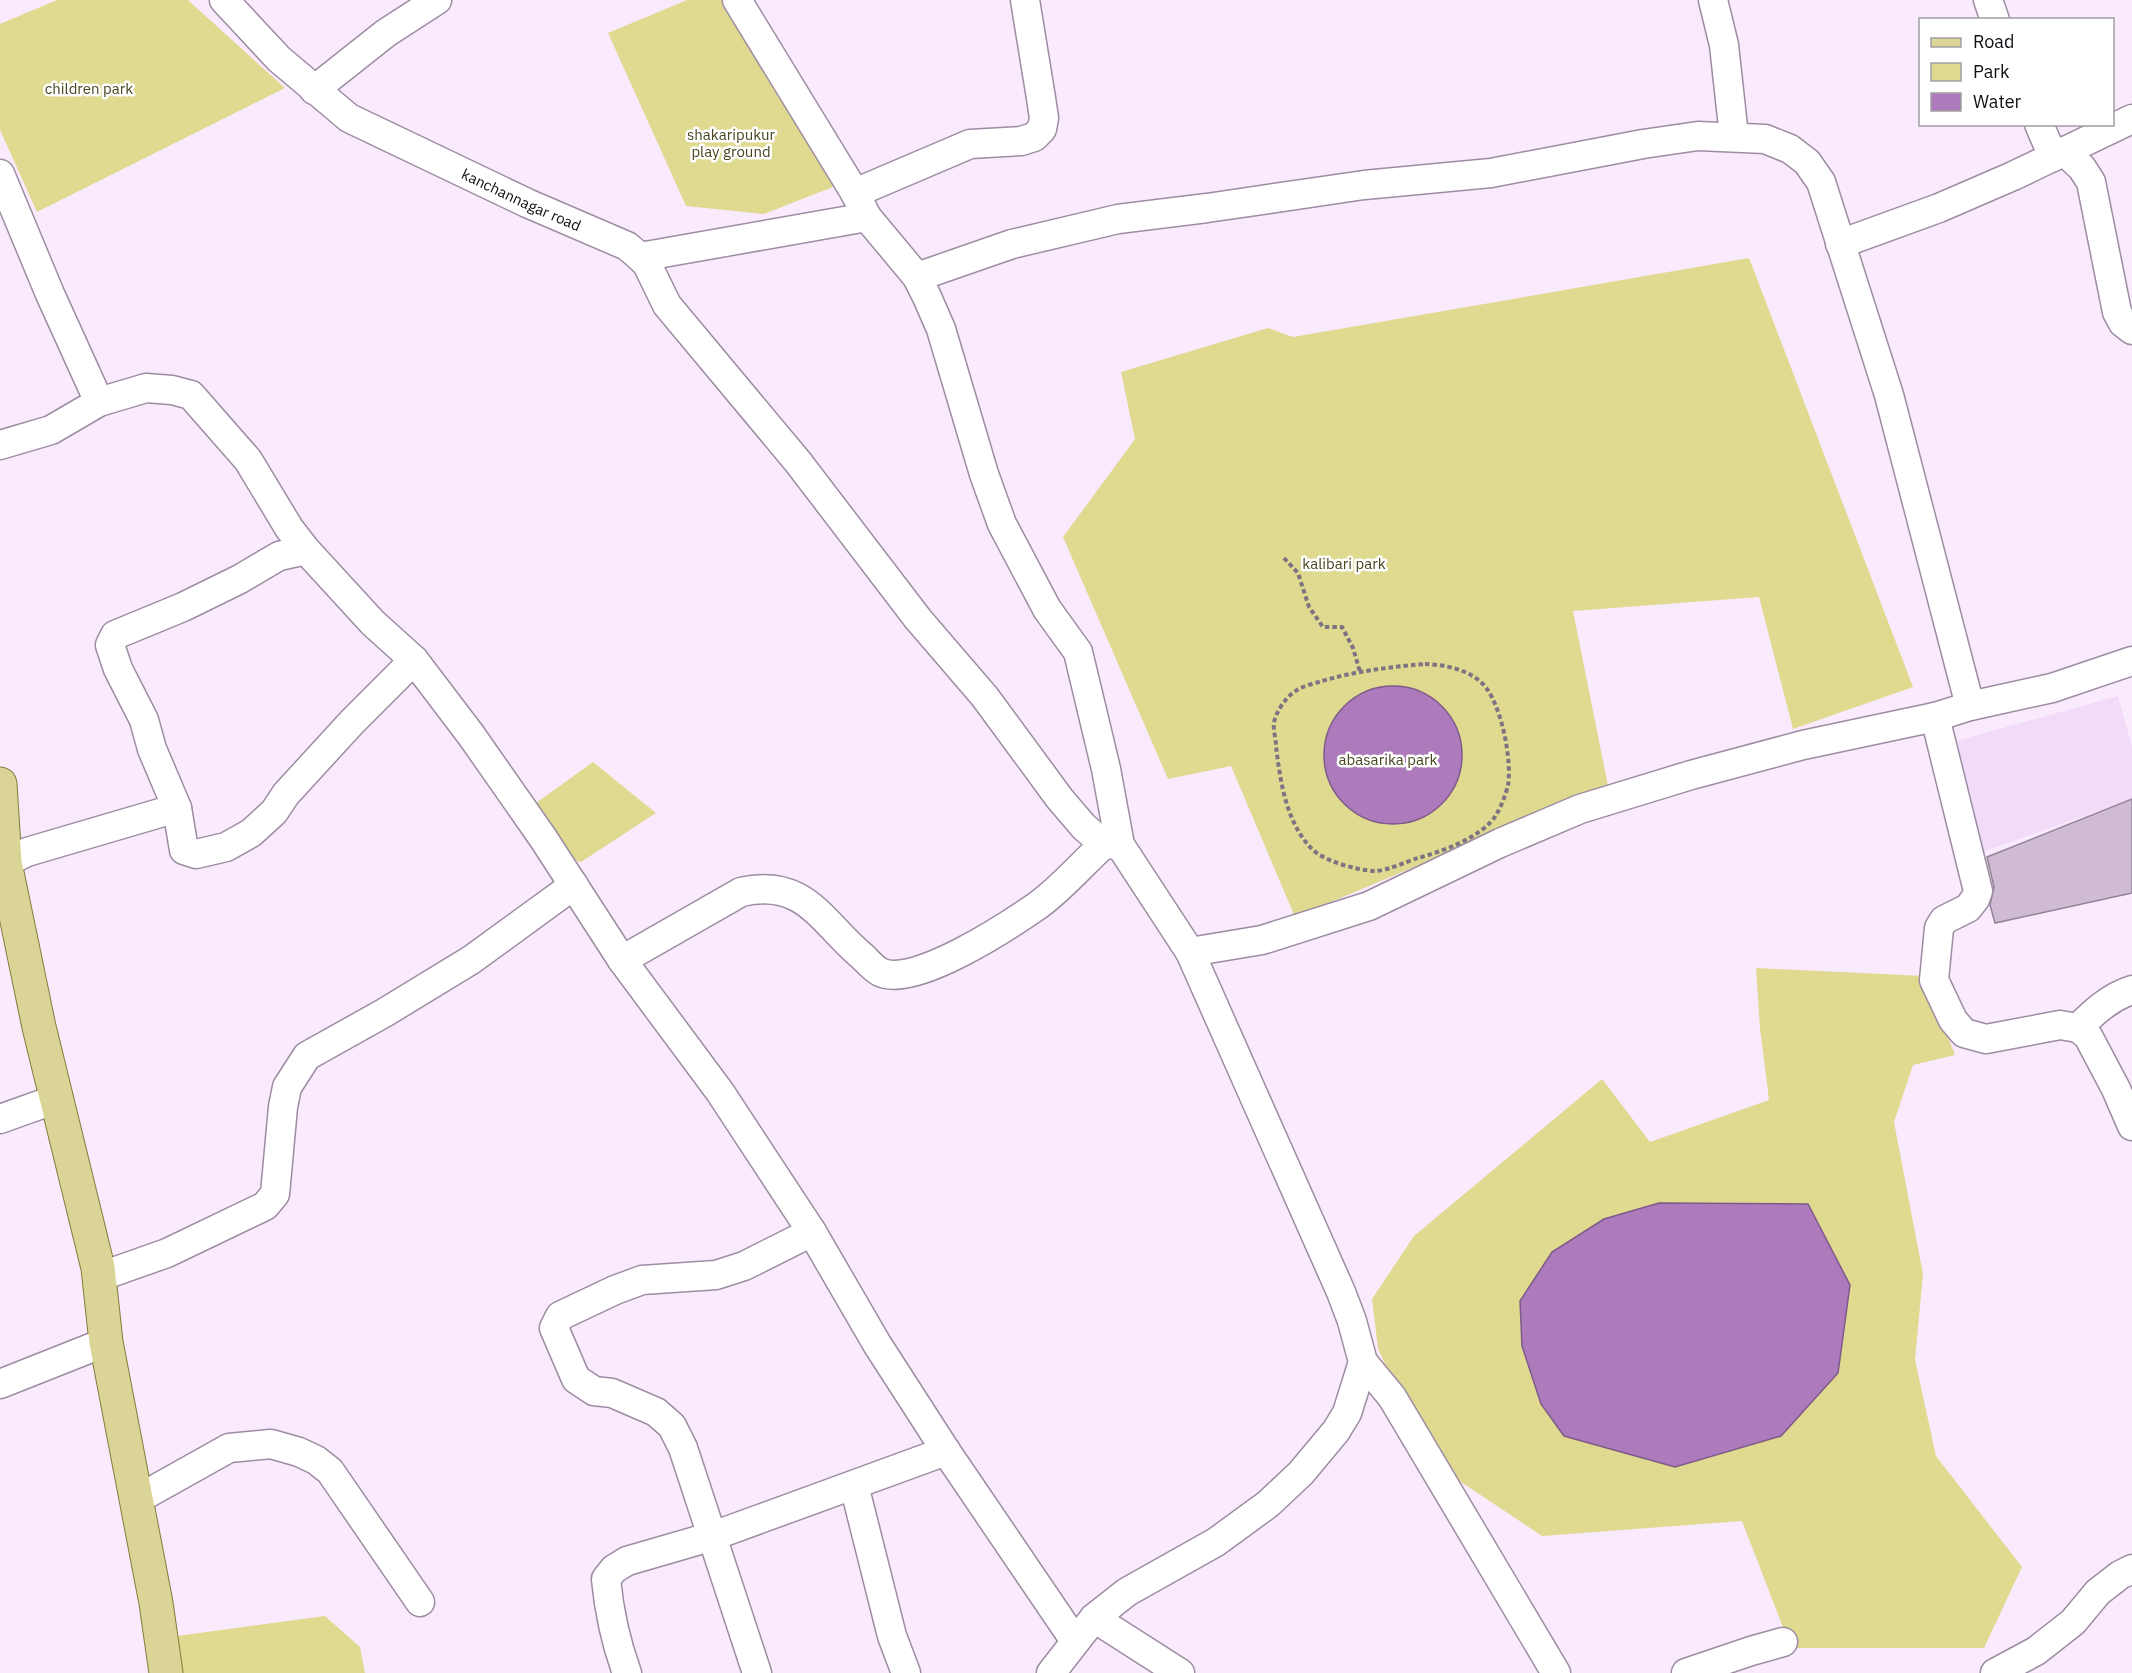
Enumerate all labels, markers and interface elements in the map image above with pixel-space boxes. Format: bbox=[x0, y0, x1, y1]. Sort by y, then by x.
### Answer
legend bbox=[1919, 18, 2114, 126]
text: Road bbox=[1973, 30, 2014, 53]
text: Park bbox=[1973, 60, 2010, 83]
park label: children park bbox=[45, 79, 133, 98]
text: Water bbox=[1973, 90, 2022, 113]
park label: shakaripukur play ground bbox=[687, 125, 775, 161]
street label: kanchannagar road bbox=[459, 164, 584, 235]
park label: kalibari park bbox=[1302, 554, 1386, 573]
park label: abasarika park bbox=[1339, 750, 1437, 769]

